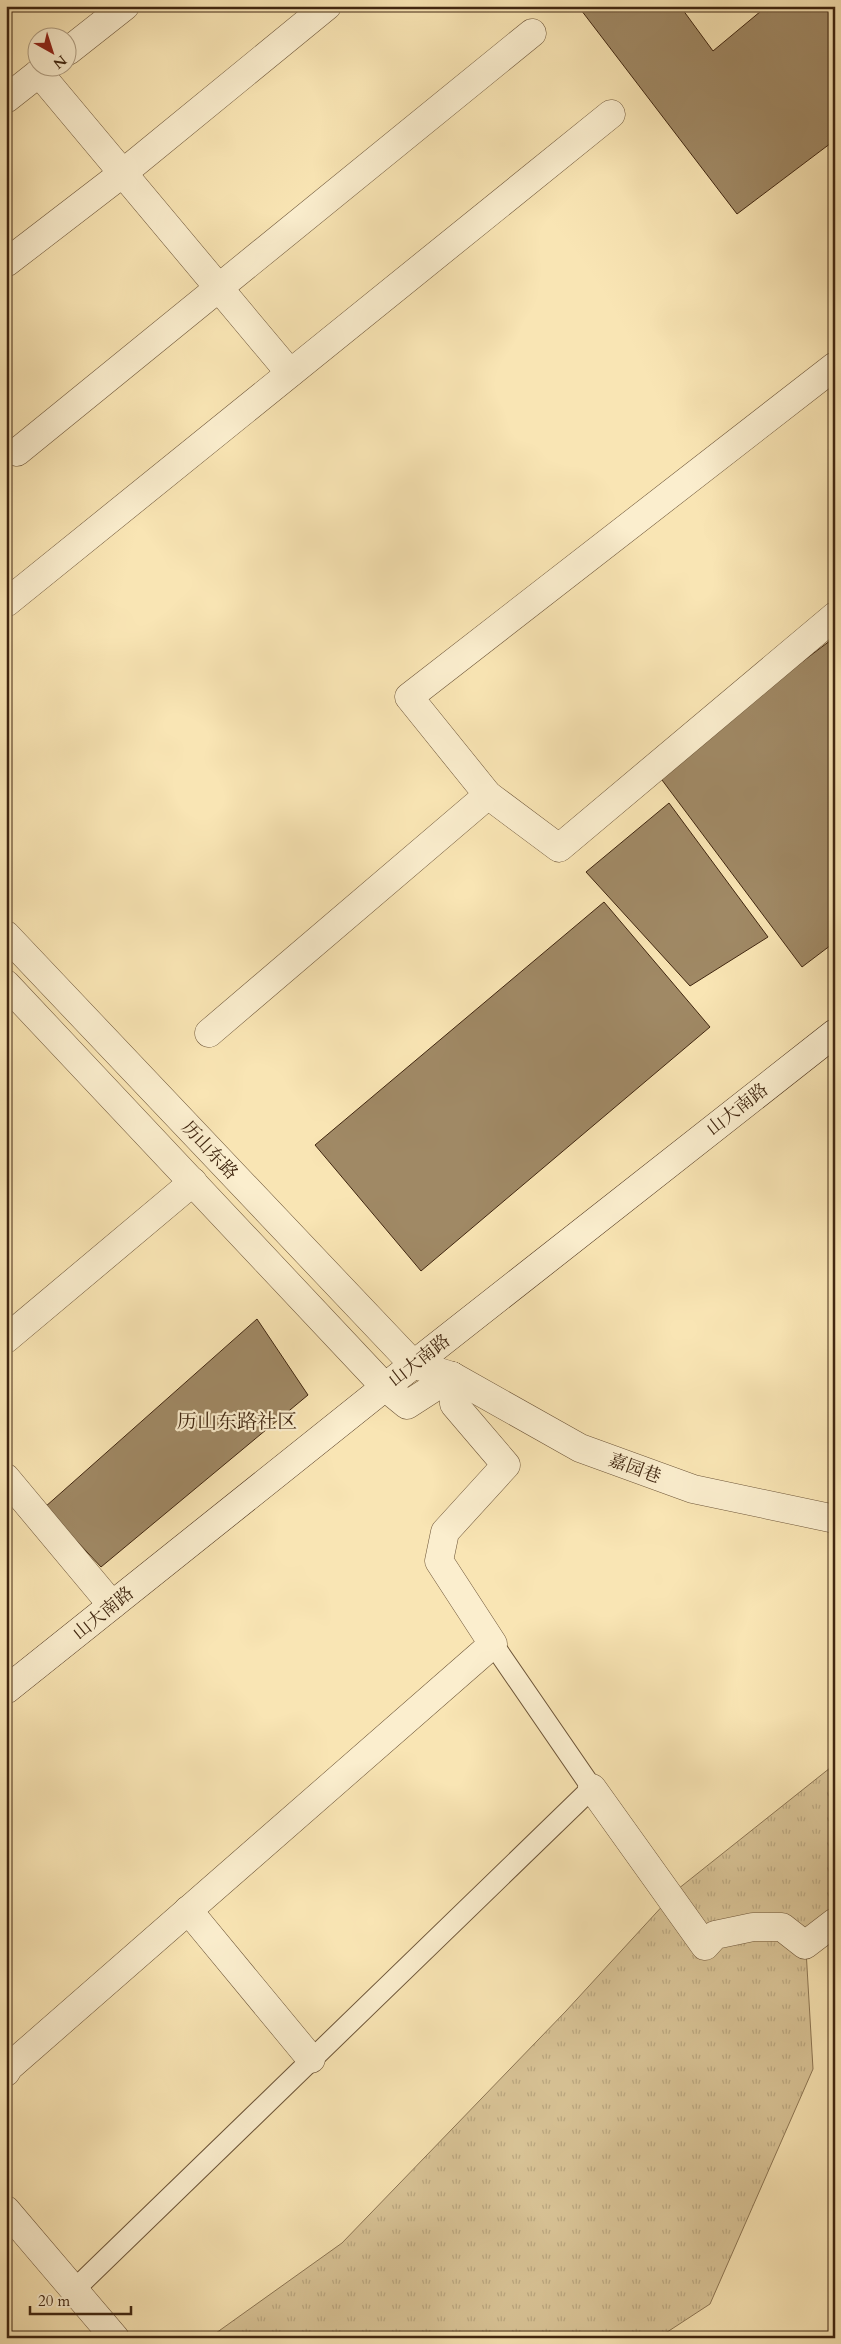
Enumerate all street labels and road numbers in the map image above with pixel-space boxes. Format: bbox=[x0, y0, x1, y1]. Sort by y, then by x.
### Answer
street label: 山大南路 bbox=[701, 1077, 773, 1141]
street label: 历山东路 bbox=[176, 1115, 243, 1185]
street label: 山大南路 bbox=[383, 1328, 455, 1392]
street label: 嘉园巷 bbox=[605, 1447, 664, 1489]
street label: 山大南路 bbox=[67, 1581, 139, 1646]

